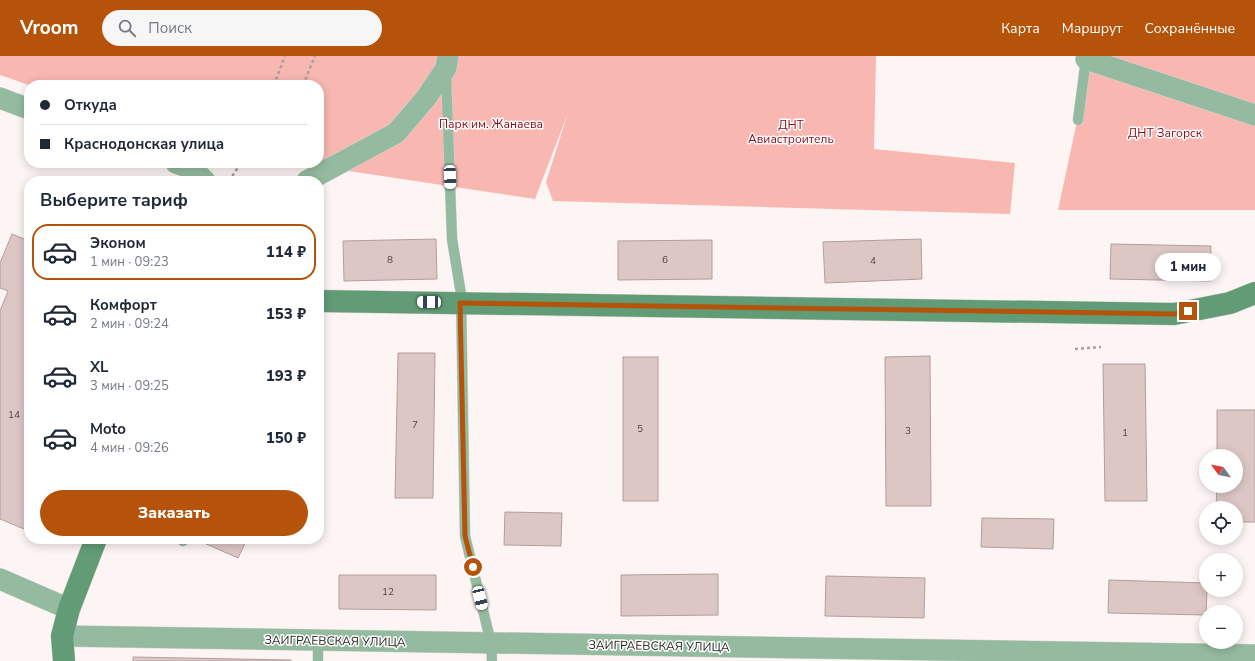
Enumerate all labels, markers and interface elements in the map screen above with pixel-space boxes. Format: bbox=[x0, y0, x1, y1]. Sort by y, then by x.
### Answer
search box bbox=[102, 10, 382, 46]
text: Vroom bbox=[20, 15, 78, 41]
icon: search bbox=[116, 17, 138, 39]
text: Поиск bbox=[148, 18, 192, 38]
text: Карта bbox=[1001, 19, 1040, 38]
text: Маршрут bbox=[1062, 19, 1123, 38]
text: Сохранённые bbox=[1145, 19, 1235, 38]
text: Откуда bbox=[64, 95, 117, 115]
park label: Парк им. Жанаева bbox=[439, 116, 543, 132]
park label: ДНТ Авиастроитель bbox=[748, 117, 834, 147]
park label: ДНТ Загорск bbox=[1128, 125, 1203, 141]
text: Краснодонская улица bbox=[64, 134, 224, 154]
car bbox=[444, 165, 456, 189]
text: Выберите тариф bbox=[40, 188, 188, 212]
text: Эконом bbox=[90, 233, 146, 253]
icon: car bbox=[42, 234, 78, 270]
text: 114 ₽ bbox=[266, 242, 306, 262]
text: 1 мин · 09:23 bbox=[90, 253, 169, 271]
house number: 8 bbox=[387, 253, 393, 267]
house number: 6 bbox=[662, 253, 668, 267]
callout: 1 мин bbox=[1155, 253, 1221, 281]
house number: 4 bbox=[870, 254, 876, 268]
text: 1 мин bbox=[1170, 258, 1206, 276]
text: Комфорт bbox=[90, 295, 157, 315]
icon: car bbox=[42, 296, 78, 332]
car bbox=[417, 296, 441, 308]
route end bbox=[1179, 302, 1197, 320]
text: 153 ₽ bbox=[266, 304, 306, 324]
text: 2 мин · 09:24 bbox=[90, 315, 169, 333]
text: XL bbox=[90, 357, 109, 377]
icon: car bbox=[42, 358, 78, 394]
text: 193 ₽ bbox=[266, 366, 306, 386]
text: 3 мин · 09:25 bbox=[90, 377, 169, 395]
house number: 14 bbox=[8, 408, 20, 422]
house number: 7 bbox=[412, 418, 418, 432]
text: Moto bbox=[90, 419, 126, 439]
icon: car bbox=[42, 420, 78, 456]
house number: 5 bbox=[637, 422, 643, 436]
house number: 3 bbox=[905, 424, 911, 438]
house number: 1 bbox=[1122, 426, 1128, 440]
text: 150 ₽ bbox=[266, 428, 306, 448]
text: 4 мин · 09:26 bbox=[90, 439, 169, 457]
north arrow bbox=[1199, 449, 1243, 493]
map controls bbox=[1199, 449, 1243, 649]
button: Заказать bbox=[40, 490, 308, 536]
button: locate bbox=[1199, 501, 1243, 545]
button: + bbox=[1199, 553, 1243, 597]
route start bbox=[464, 558, 482, 576]
house number: 12 bbox=[382, 585, 394, 599]
car bbox=[471, 585, 489, 611]
button: − bbox=[1199, 605, 1243, 649]
street label: ЗАИГРАЕВСКАЯ УЛИЦА bbox=[264, 632, 406, 650]
street label: ЗАИГРАЕВСКАЯ УЛИЦА bbox=[588, 637, 730, 655]

